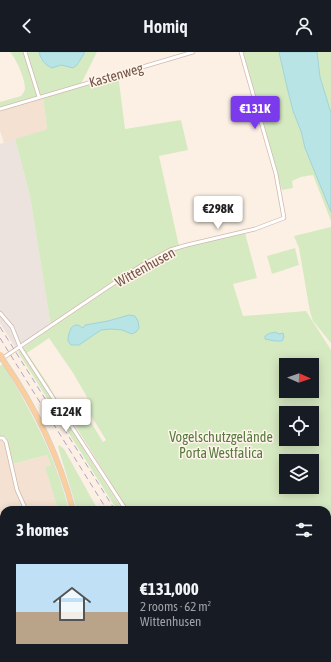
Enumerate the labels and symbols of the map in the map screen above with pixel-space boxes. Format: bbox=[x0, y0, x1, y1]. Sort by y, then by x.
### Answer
street label: Kastenweg bbox=[87, 60, 145, 90]
pin: €131K bbox=[227, 96, 283, 130]
pin: €298K bbox=[190, 196, 246, 230]
street label: Wittenhusen bbox=[112, 244, 178, 290]
north arrow bbox=[279, 358, 319, 398]
pin: €124K bbox=[38, 399, 94, 433]
park label: Vogelschutzgelände Porta Westfalica bbox=[169, 429, 273, 461]

